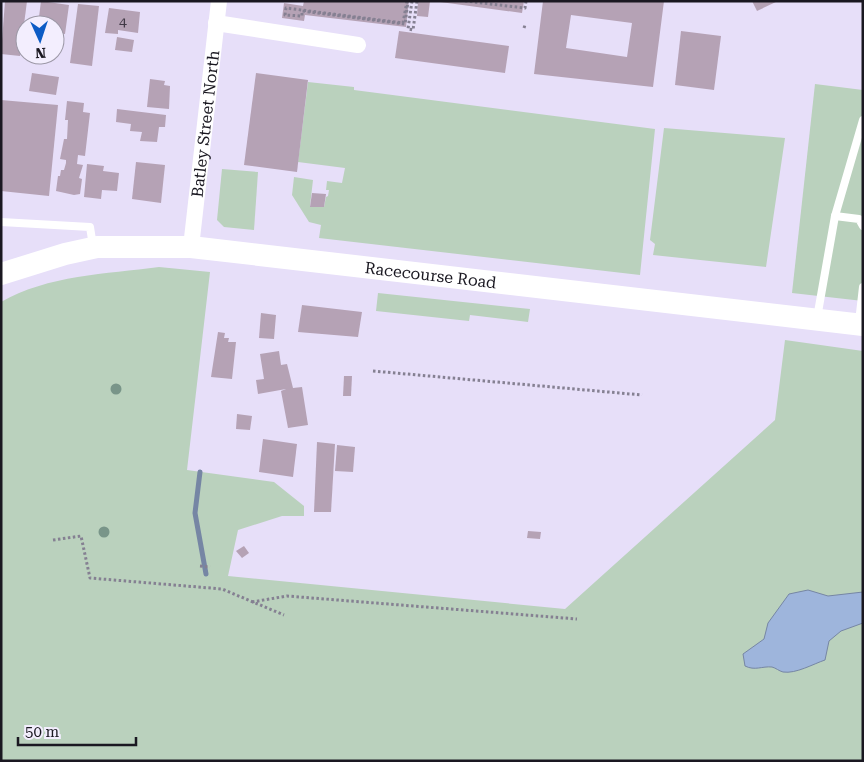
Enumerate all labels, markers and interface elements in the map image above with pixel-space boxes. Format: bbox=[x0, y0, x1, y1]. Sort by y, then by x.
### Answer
house number: 4 bbox=[119, 13, 127, 29]
north arrow bbox=[15, 15, 65, 65]
text: N bbox=[35, 45, 46, 61]
street label: Batley Street North bbox=[187, 49, 223, 198]
street label: Racecourse Road bbox=[364, 258, 497, 292]
scale bar bbox=[18, 714, 135, 746]
text: 50 m bbox=[25, 723, 60, 741]

